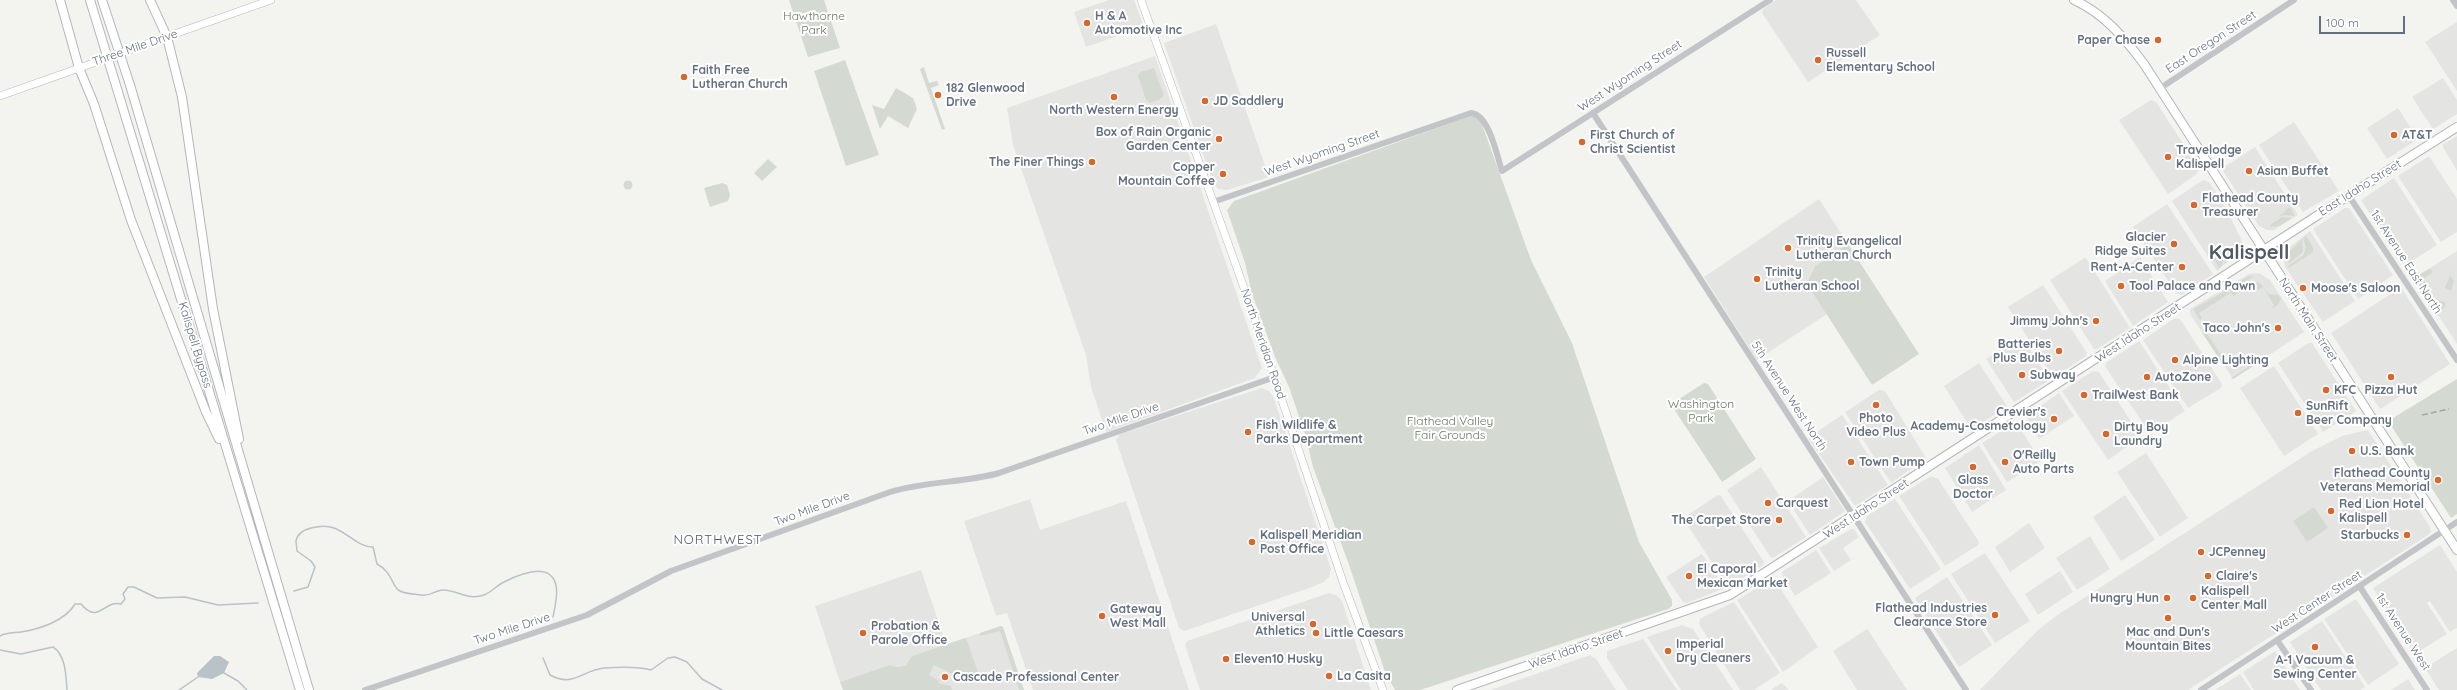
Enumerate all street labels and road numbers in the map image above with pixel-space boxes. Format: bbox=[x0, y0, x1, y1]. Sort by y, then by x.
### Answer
street label: East Oregon Street bbox=[2163, 7, 2259, 77]
street label: Three Mile Drive bbox=[90, 27, 180, 69]
street label: West Wyoming Street bbox=[1575, 37, 1685, 115]
street label: West Wyoming Street bbox=[1263, 127, 1381, 179]
street label: East Idaho Street bbox=[2316, 157, 2404, 219]
street label: 1st Avenue East North bbox=[2367, 208, 2445, 316]
street label: North Main Street bbox=[2275, 275, 2341, 365]
street label: North Meridian Road bbox=[1237, 287, 1289, 401]
street label: Kalispell Bypass bbox=[175, 300, 215, 390]
street label: West Idaho Street bbox=[2093, 300, 2183, 366]
street label: 5th Avenue West North bbox=[1748, 339, 1830, 453]
street label: Two Mile Drive bbox=[1081, 399, 1161, 439]
street label: West Idaho Street bbox=[1821, 476, 1911, 542]
street label: Two Mile Drive bbox=[772, 489, 852, 529]
street label: West Center Street bbox=[2269, 568, 2365, 636]
street label: 1st Avenue West bbox=[2373, 590, 2433, 674]
street label: Two Mile Drive bbox=[472, 610, 552, 648]
street label: West Idaho Street bbox=[1527, 626, 1625, 672]

